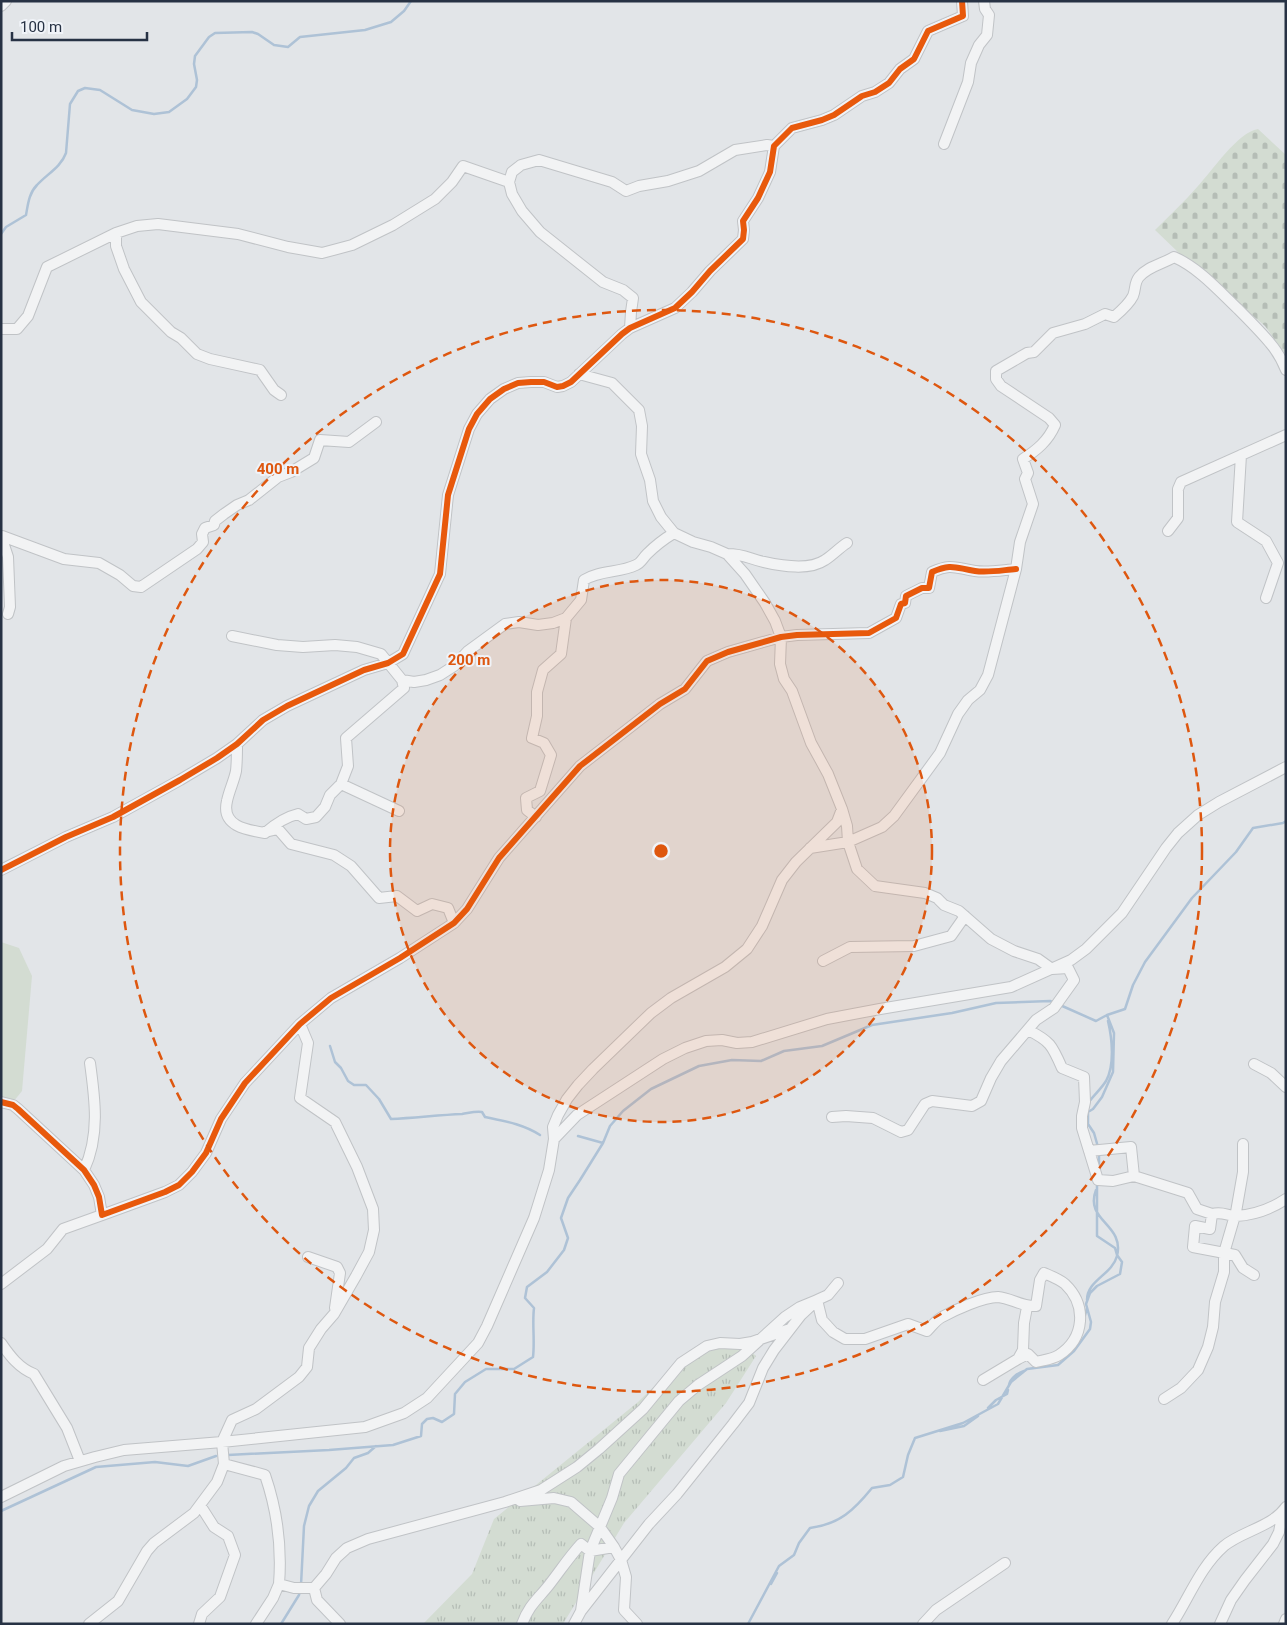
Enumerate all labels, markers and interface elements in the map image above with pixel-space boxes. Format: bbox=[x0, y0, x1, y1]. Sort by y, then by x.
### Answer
scale bar bbox=[12, 10, 148, 42]
text: 100 m bbox=[20, 18, 62, 36]
text: 400 m bbox=[257, 460, 299, 478]
text: 200 m bbox=[448, 651, 490, 669]
centre of rings bbox=[652, 842, 670, 860]

